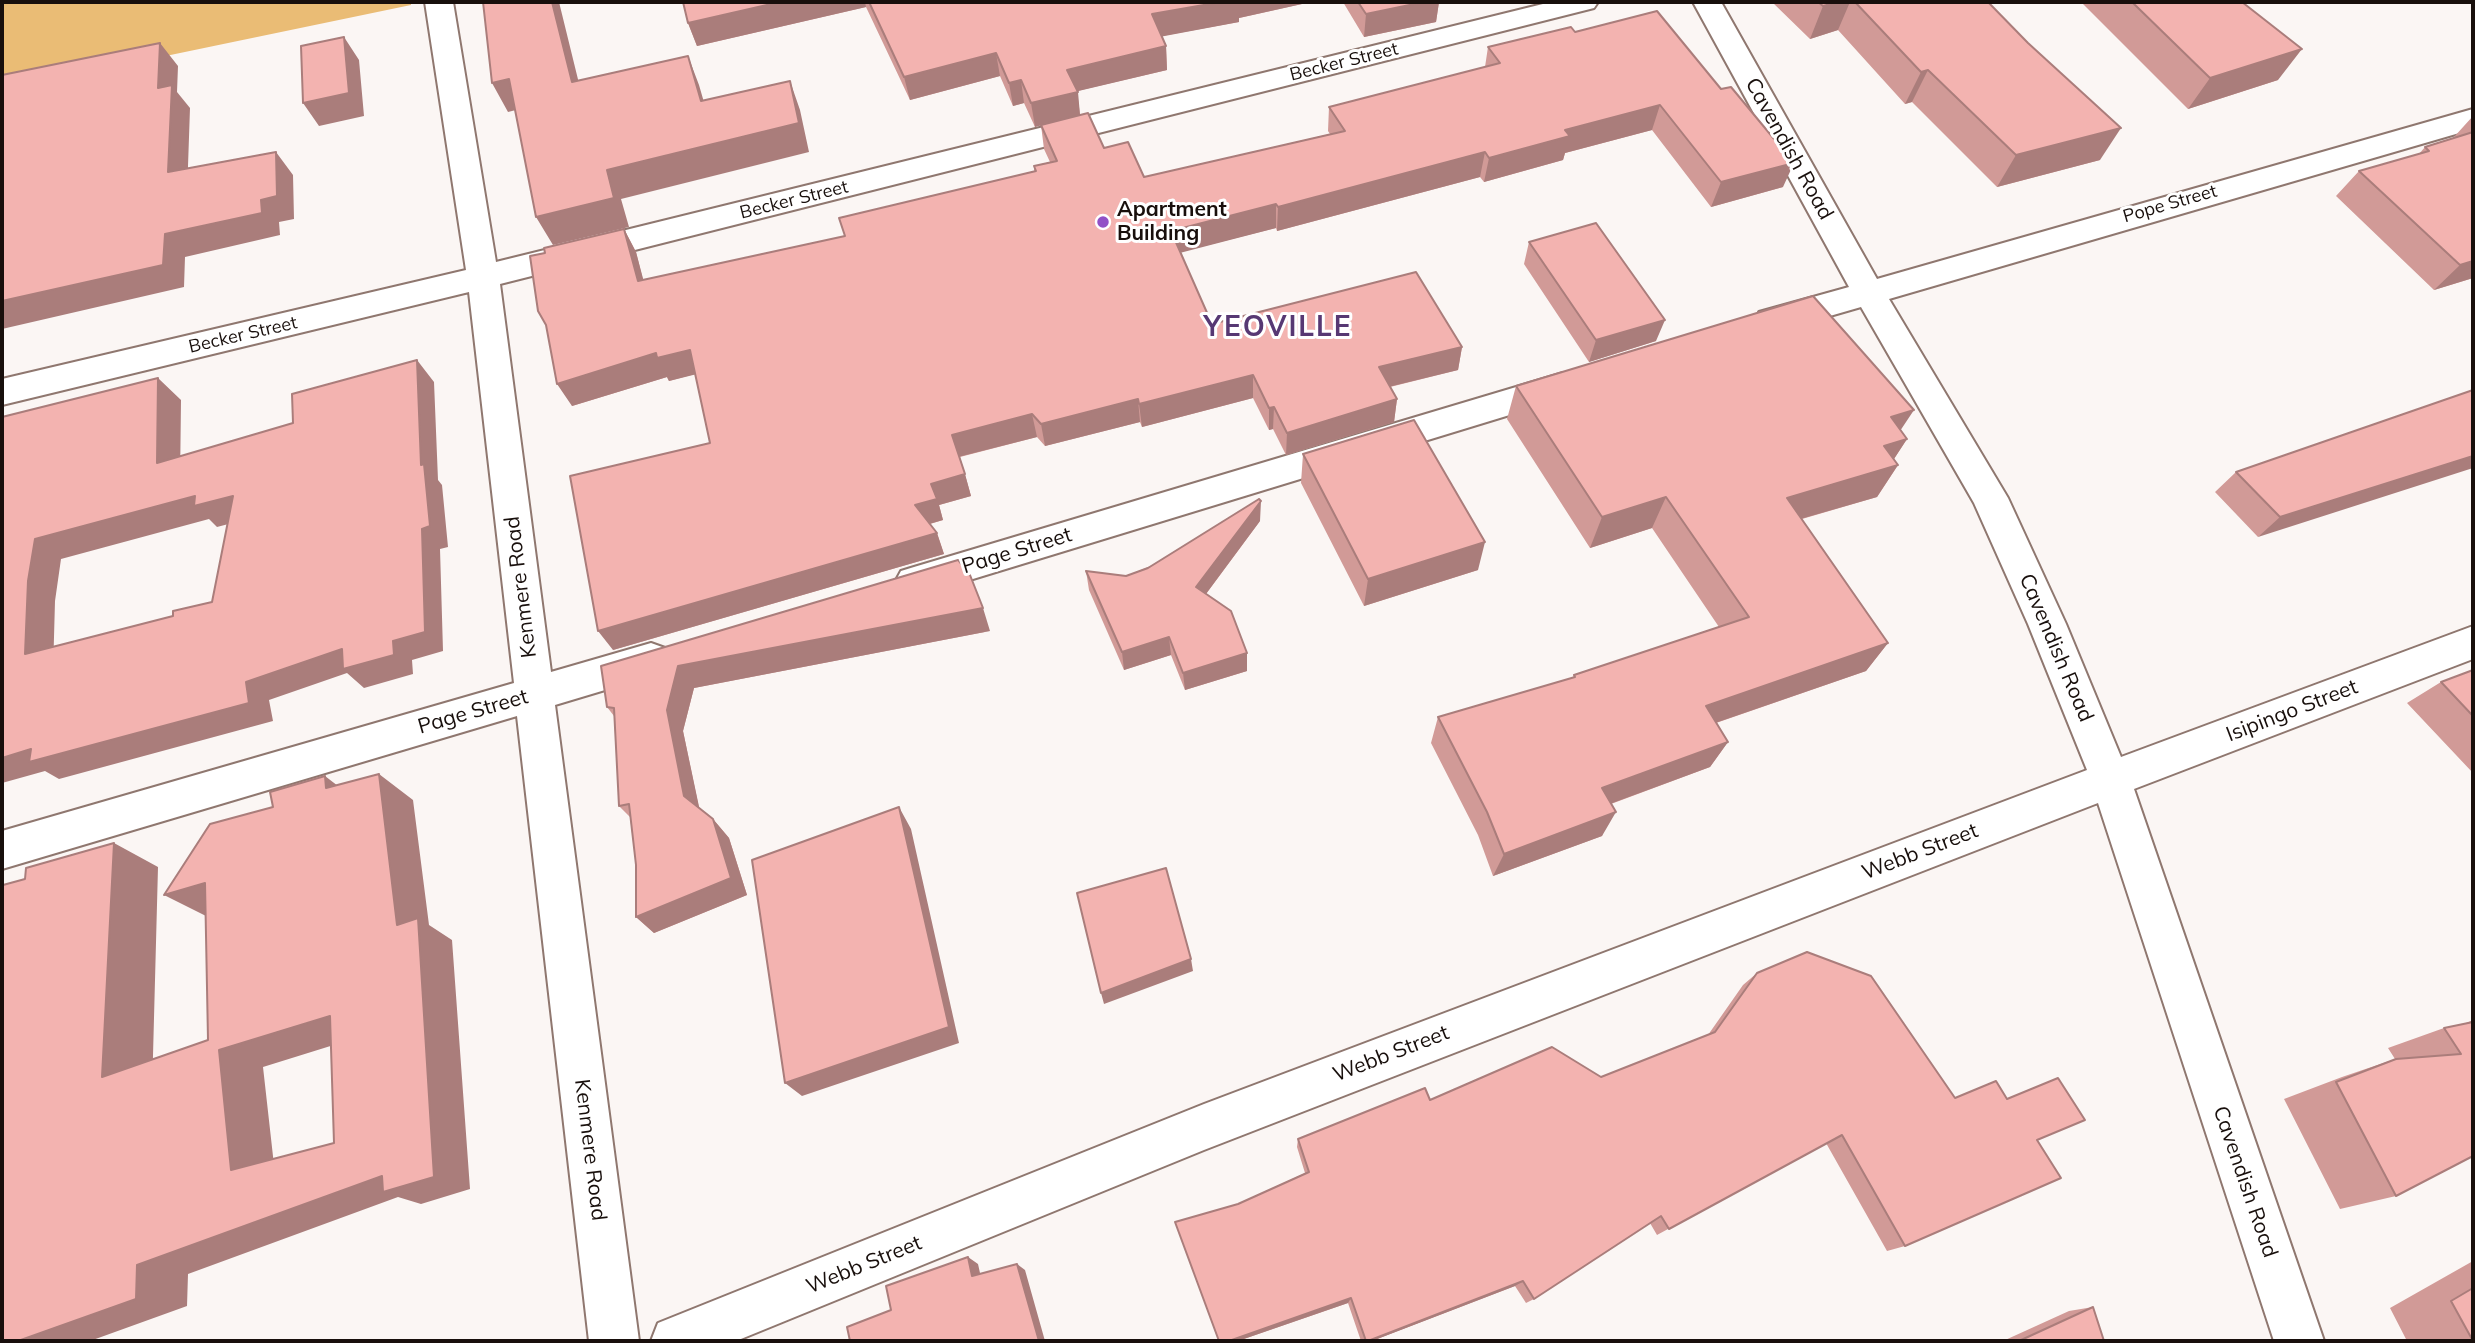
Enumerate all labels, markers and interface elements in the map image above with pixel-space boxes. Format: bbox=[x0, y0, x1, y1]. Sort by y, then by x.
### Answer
street label: Becker Street bbox=[1288, 38, 1400, 86]
street label: Cavendish Road bbox=[1740, 74, 1838, 224]
street label: Becker Street bbox=[738, 176, 850, 224]
street label: Pope Street bbox=[2121, 180, 2219, 228]
place label: Apartment Building bbox=[1117, 197, 1227, 247]
marker: Apartment Building bbox=[1095, 214, 1111, 230]
district label: YEOVILLE bbox=[1205, 311, 1351, 345]
street label: Becker Street bbox=[187, 312, 299, 358]
street label: Kenmere Road bbox=[500, 515, 542, 659]
street label: Page Street bbox=[959, 522, 1075, 580]
street label: Cavendish Road bbox=[2013, 570, 2099, 726]
street label: Isipingo Street bbox=[2223, 674, 2361, 748]
street label: Page Street bbox=[415, 684, 531, 740]
street label: Webb Street bbox=[1858, 818, 1982, 886]
street label: Webb Street bbox=[1329, 1020, 1453, 1088]
street label: Kenmere Road bbox=[569, 1078, 611, 1222]
street label: Cavendish Road bbox=[2207, 1103, 2283, 1261]
street label: Webb Street bbox=[803, 1230, 925, 1300]

